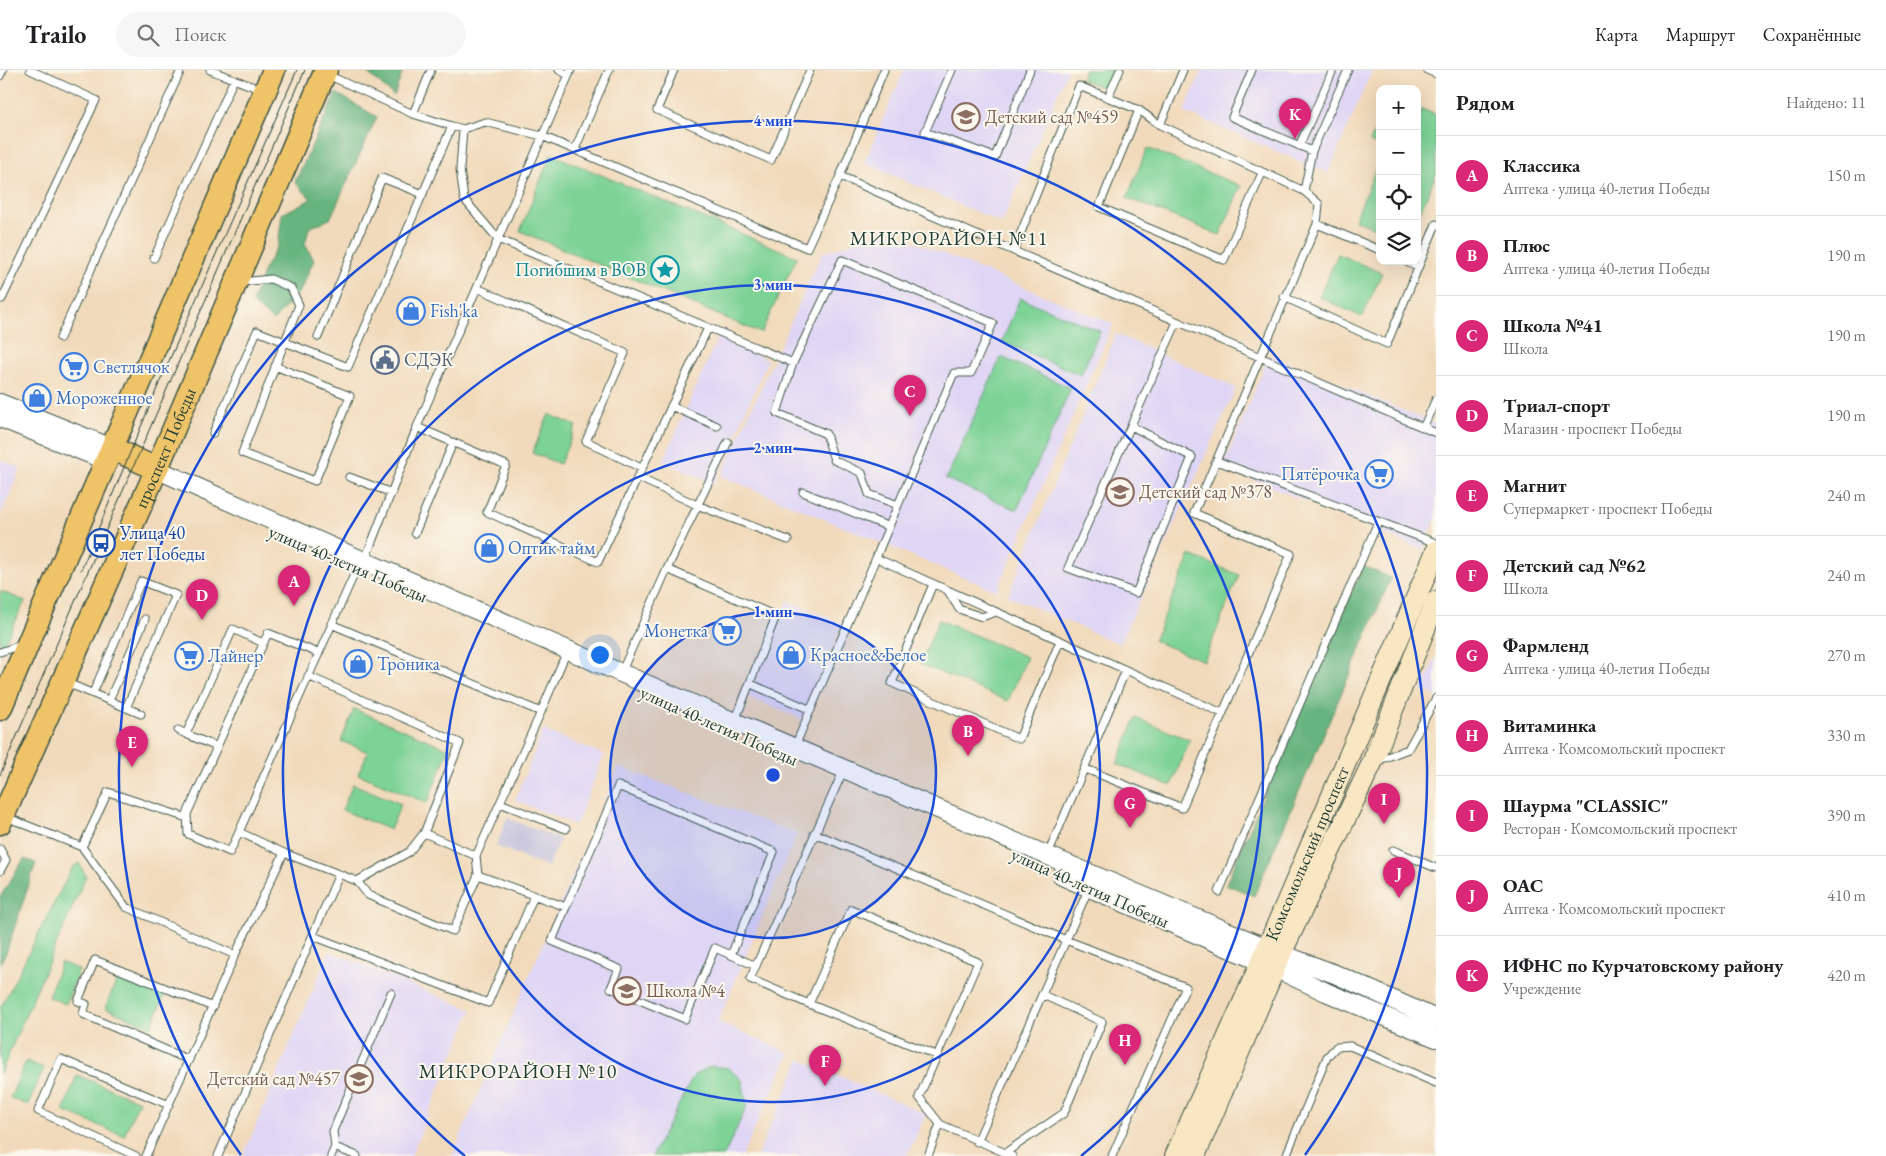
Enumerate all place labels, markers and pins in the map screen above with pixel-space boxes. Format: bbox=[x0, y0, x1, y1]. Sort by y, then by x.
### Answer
pin: K bbox=[1279, 98, 1311, 139]
school or university icon: Детский сад №459 bbox=[951, 102, 981, 132]
place label: Детский сад №459 bbox=[985, 105, 1118, 128]
place icon: Погибшим в ВОВ bbox=[650, 255, 680, 285]
place label: Погибшим в ВОВ bbox=[515, 258, 646, 281]
shop icon: Fish'ka bbox=[396, 296, 426, 326]
place label: Fish'ka bbox=[430, 299, 479, 322]
public building icon: СДЭК bbox=[370, 345, 400, 375]
place label: СДЭК bbox=[404, 348, 453, 371]
supermarket icon: Светлячок bbox=[59, 352, 89, 382]
place label: Светлячок bbox=[93, 355, 170, 378]
pin: C bbox=[894, 375, 926, 416]
shop icon: Мороженное bbox=[22, 383, 52, 413]
place label: Мороженное bbox=[56, 386, 153, 409]
supermarket icon: Пятёрочка bbox=[1364, 459, 1394, 489]
place label: Пятёрочка bbox=[1281, 462, 1361, 485]
school or university icon: Детский сад №378 bbox=[1105, 477, 1135, 507]
place label: Детский сад №378 bbox=[1139, 480, 1272, 503]
place label: Улица 40 лет Победы bbox=[119, 521, 205, 565]
bus stop icon: Улица 40 лет Победы bbox=[86, 528, 116, 558]
shop icon: Оптик тайм bbox=[474, 533, 504, 563]
place label: Оптик тайм bbox=[508, 536, 596, 559]
pin: A bbox=[278, 565, 310, 606]
pin: D bbox=[186, 579, 218, 620]
supermarket icon: Монетка bbox=[712, 616, 742, 646]
place label: Монетка bbox=[644, 619, 709, 642]
shop icon: Красное&Белое bbox=[776, 640, 806, 670]
supermarket icon: Лайнер bbox=[174, 641, 204, 671]
place label: Красное&Белое bbox=[810, 643, 926, 666]
place label: Лайнер bbox=[208, 644, 263, 667]
shop icon: Троника bbox=[343, 649, 373, 679]
place label: Троника bbox=[377, 652, 441, 675]
pin: B bbox=[952, 715, 984, 756]
pin: E bbox=[116, 726, 148, 767]
centre of rings bbox=[764, 766, 782, 784]
pin: I bbox=[1368, 783, 1400, 824]
pin: G bbox=[1114, 787, 1146, 828]
pin: J bbox=[1383, 857, 1415, 898]
school or university icon: Школа №4 bbox=[612, 976, 642, 1006]
place label: Школа №4 bbox=[646, 979, 725, 1002]
pin: H bbox=[1109, 1024, 1141, 1065]
pin: F bbox=[809, 1045, 841, 1086]
school or university icon: Детский сад №457 bbox=[344, 1064, 374, 1094]
place label: Детский сад №457 bbox=[207, 1067, 340, 1090]

